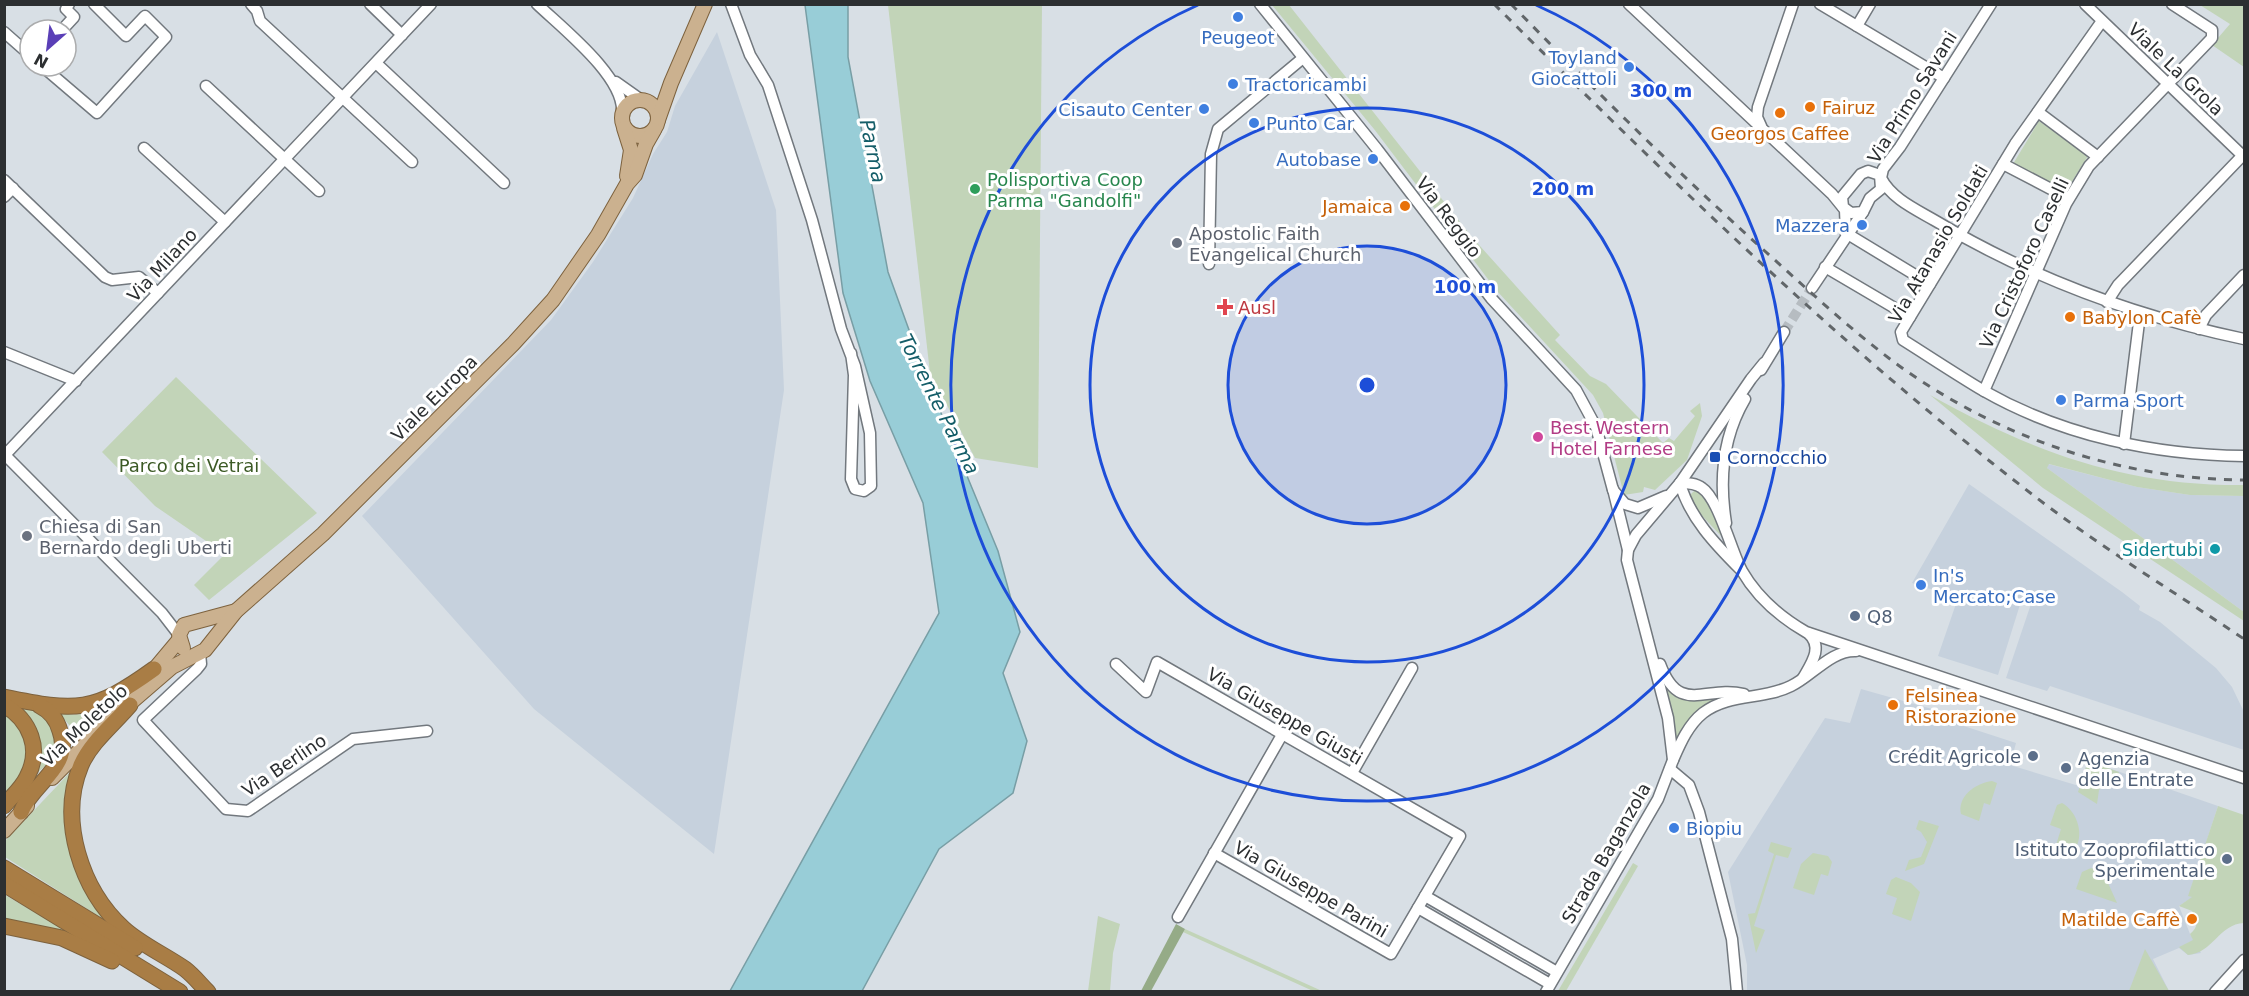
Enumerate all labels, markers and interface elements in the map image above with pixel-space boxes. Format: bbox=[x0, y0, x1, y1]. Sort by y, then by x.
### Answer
marker: Peugeot bbox=[1231, 10, 1245, 24]
north arrow bbox=[18, 18, 78, 78]
street label: Viale La Grola bbox=[2124, 18, 2228, 120]
place label: Peugeot bbox=[1201, 27, 1275, 48]
street label: Via Primo Savani bbox=[1863, 27, 1961, 167]
place label: Toyland Giocattoli bbox=[1531, 47, 1617, 89]
text: N bbox=[31, 49, 52, 72]
marker: Toyland Giocattoli bbox=[1622, 60, 1636, 74]
place label: Tractoricambi bbox=[1244, 74, 1367, 95]
marker: Tractoricambi bbox=[1226, 77, 1240, 91]
text: 300 m bbox=[1630, 80, 1692, 101]
place label: Fairuz bbox=[1822, 97, 1875, 118]
place label: Cisauto Center bbox=[1058, 99, 1193, 120]
marker: Fairuz bbox=[1803, 100, 1817, 114]
marker: Cisauto Center bbox=[1197, 102, 1211, 116]
marker: Georgos Caffee bbox=[1773, 106, 1787, 120]
place label: Punto Car bbox=[1266, 113, 1355, 134]
marker: Punto Car bbox=[1247, 116, 1261, 130]
water label: Parma bbox=[855, 117, 891, 185]
place label: Georgos Caffee bbox=[1711, 123, 1849, 144]
place label: Autobase bbox=[1276, 149, 1361, 170]
marker: Autobase bbox=[1366, 152, 1380, 166]
street label: Via Atanasio Soldati bbox=[1884, 161, 1992, 327]
place label: Polisportiva Coop Parma "Gandolfi" bbox=[987, 169, 1143, 211]
street label: Via Reggio bbox=[1412, 173, 1486, 261]
street label: Via Cristoforo Caselli bbox=[1975, 174, 2073, 352]
text: 200 m bbox=[1532, 178, 1594, 199]
marker: Polisportiva Coop Parma "Gandolfi" bbox=[968, 182, 982, 196]
place label: Jamaica bbox=[1321, 196, 1393, 217]
marker: Jamaica bbox=[1398, 199, 1412, 213]
place label: Mazzera bbox=[1775, 215, 1850, 236]
marker: Mazzera bbox=[1855, 218, 1869, 232]
place label: Apostolic Faith Evangelical Church bbox=[1189, 223, 1361, 265]
street label: Via Milano bbox=[123, 224, 201, 306]
marker: Apostolic Faith Evangelical Church bbox=[1170, 236, 1184, 250]
text: 100 m bbox=[1434, 276, 1496, 297]
place label: Ausl bbox=[1238, 297, 1276, 318]
marker: Ausl bbox=[1216, 298, 1234, 316]
place label: Babylon Cafè bbox=[2082, 307, 2202, 328]
marker: Babylon Cafè bbox=[2063, 310, 2077, 324]
water label: Torrente Parma bbox=[893, 330, 985, 478]
street label: Viale Europa bbox=[387, 351, 481, 445]
centre of rings bbox=[1357, 375, 1377, 395]
place label: Parma Sport bbox=[2073, 390, 2184, 411]
marker: Parma Sport bbox=[2054, 393, 2068, 407]
place label: Best Western Hotel Farnese bbox=[1550, 417, 1673, 459]
marker: Best Western Hotel Farnese bbox=[1531, 430, 1545, 444]
place label: Cornocchio bbox=[1727, 447, 1827, 468]
marker: Cornocchio bbox=[1708, 450, 1722, 464]
park label: Parco dei Vetrai bbox=[119, 455, 259, 476]
place label: Chiesa di San Bernardo degli Uberti bbox=[39, 516, 232, 558]
marker: Chiesa di San Bernardo degli Uberti bbox=[20, 529, 34, 543]
place label: Sidertubi bbox=[2122, 539, 2203, 560]
marker: Sidertubi bbox=[2208, 542, 2222, 556]
place label: In's Mercato;Case bbox=[1933, 565, 2056, 607]
marker: In's Mercato;Case bbox=[1914, 578, 1928, 592]
place label: Q8 bbox=[1867, 606, 1893, 627]
marker: Q8 bbox=[1848, 609, 1862, 623]
street label: Via Giuseppe Giusti bbox=[1204, 663, 1366, 769]
street label: Via Moletolo bbox=[36, 680, 132, 770]
place label: Felsinea Ristorazione bbox=[1905, 685, 2016, 727]
marker: Felsinea Ristorazione bbox=[1886, 698, 1900, 712]
street label: Via Berlino bbox=[238, 729, 330, 801]
place label: Crédit Agricole bbox=[1888, 746, 2021, 767]
place label: Agenzia delle Entrate bbox=[2078, 748, 2194, 790]
marker: Crédit Agricole bbox=[2026, 749, 2040, 763]
marker: Agenzia delle Entrate bbox=[2059, 761, 2073, 775]
street label: Strada Baganzola bbox=[1557, 779, 1655, 927]
place label: Biopiu bbox=[1686, 818, 1742, 839]
marker: Biopiu bbox=[1667, 821, 1681, 835]
street label: Via Giuseppe Parini bbox=[1230, 836, 1392, 942]
place label: Istituto Zooprofilattico Sperimentale bbox=[2015, 839, 2215, 881]
marker: Istituto Zooprofilattico Sperimentale bbox=[2220, 852, 2234, 866]
place label: Matilde Caffè bbox=[2061, 909, 2180, 930]
marker: Matilde Caffè bbox=[2185, 912, 2199, 926]

